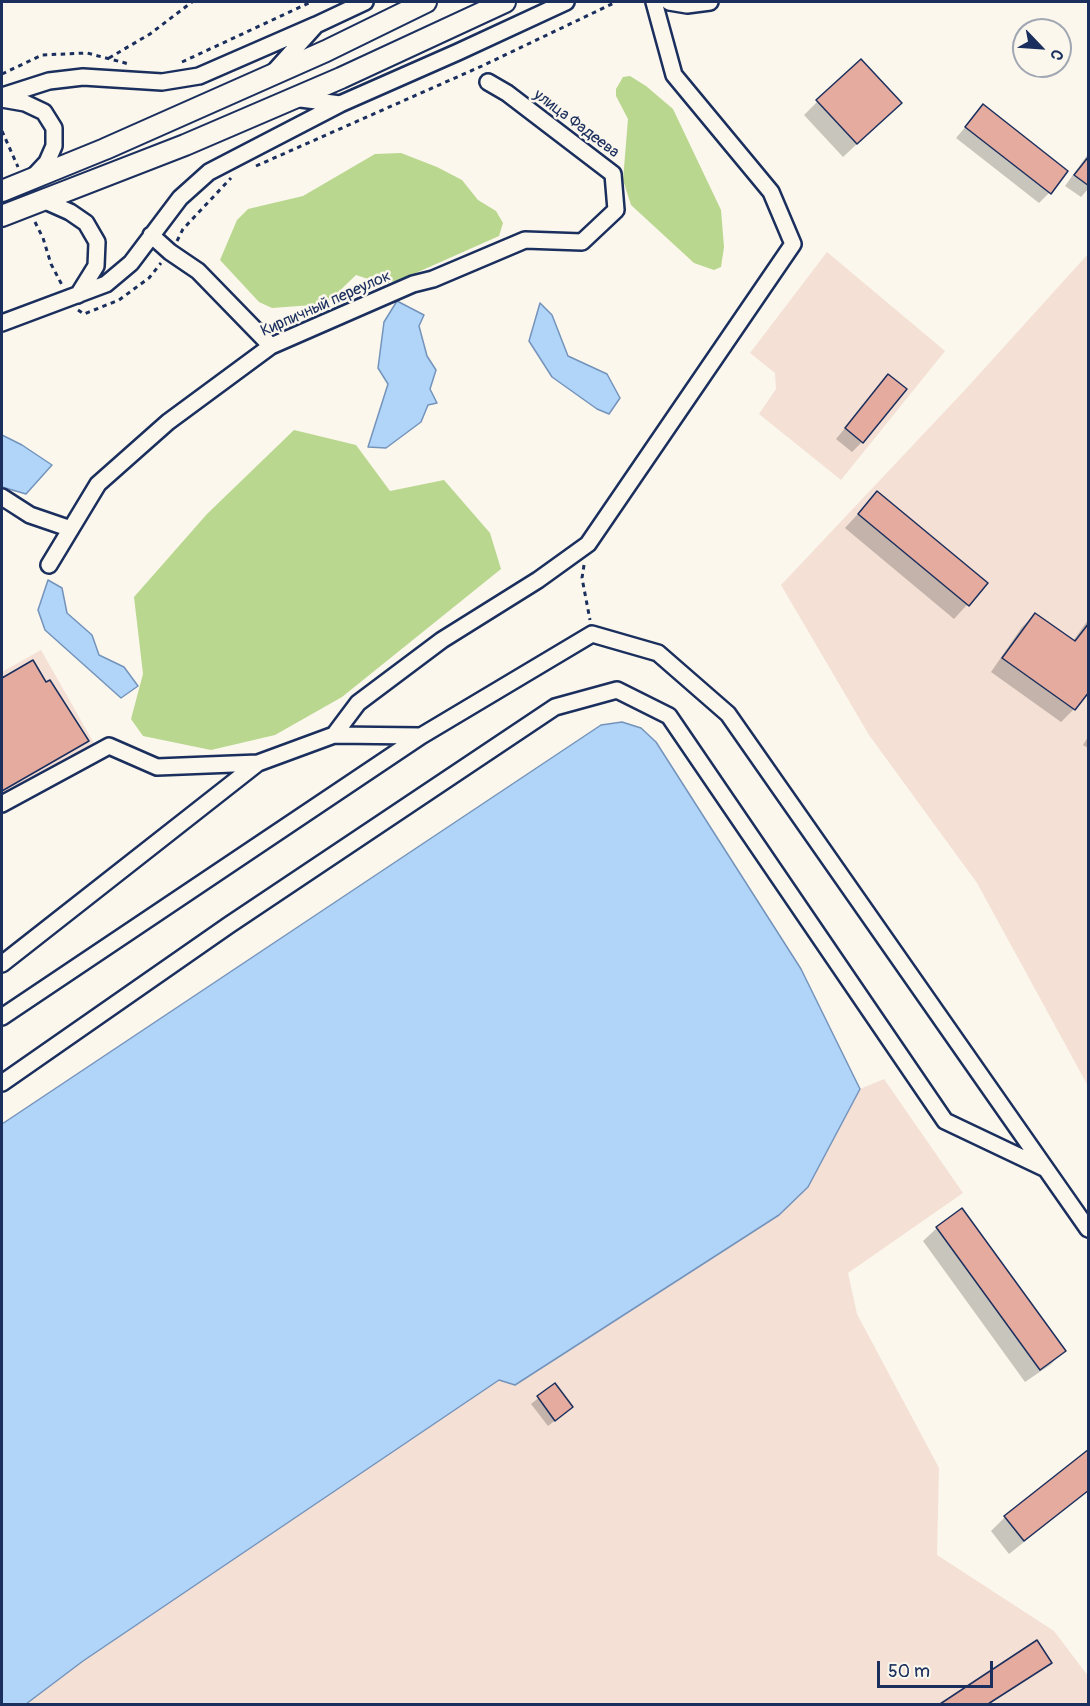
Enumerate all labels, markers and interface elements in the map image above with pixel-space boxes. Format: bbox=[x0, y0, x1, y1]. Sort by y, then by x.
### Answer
north arrow bbox=[1012, 18, 1072, 78]
text: С bbox=[1045, 46, 1068, 63]
street label: улица Фадеева bbox=[529, 86, 623, 162]
street label: Кирпичный переулок bbox=[258, 267, 394, 341]
scale bar bbox=[880, 1649, 996, 1687]
text: 50 m bbox=[888, 1660, 930, 1683]

